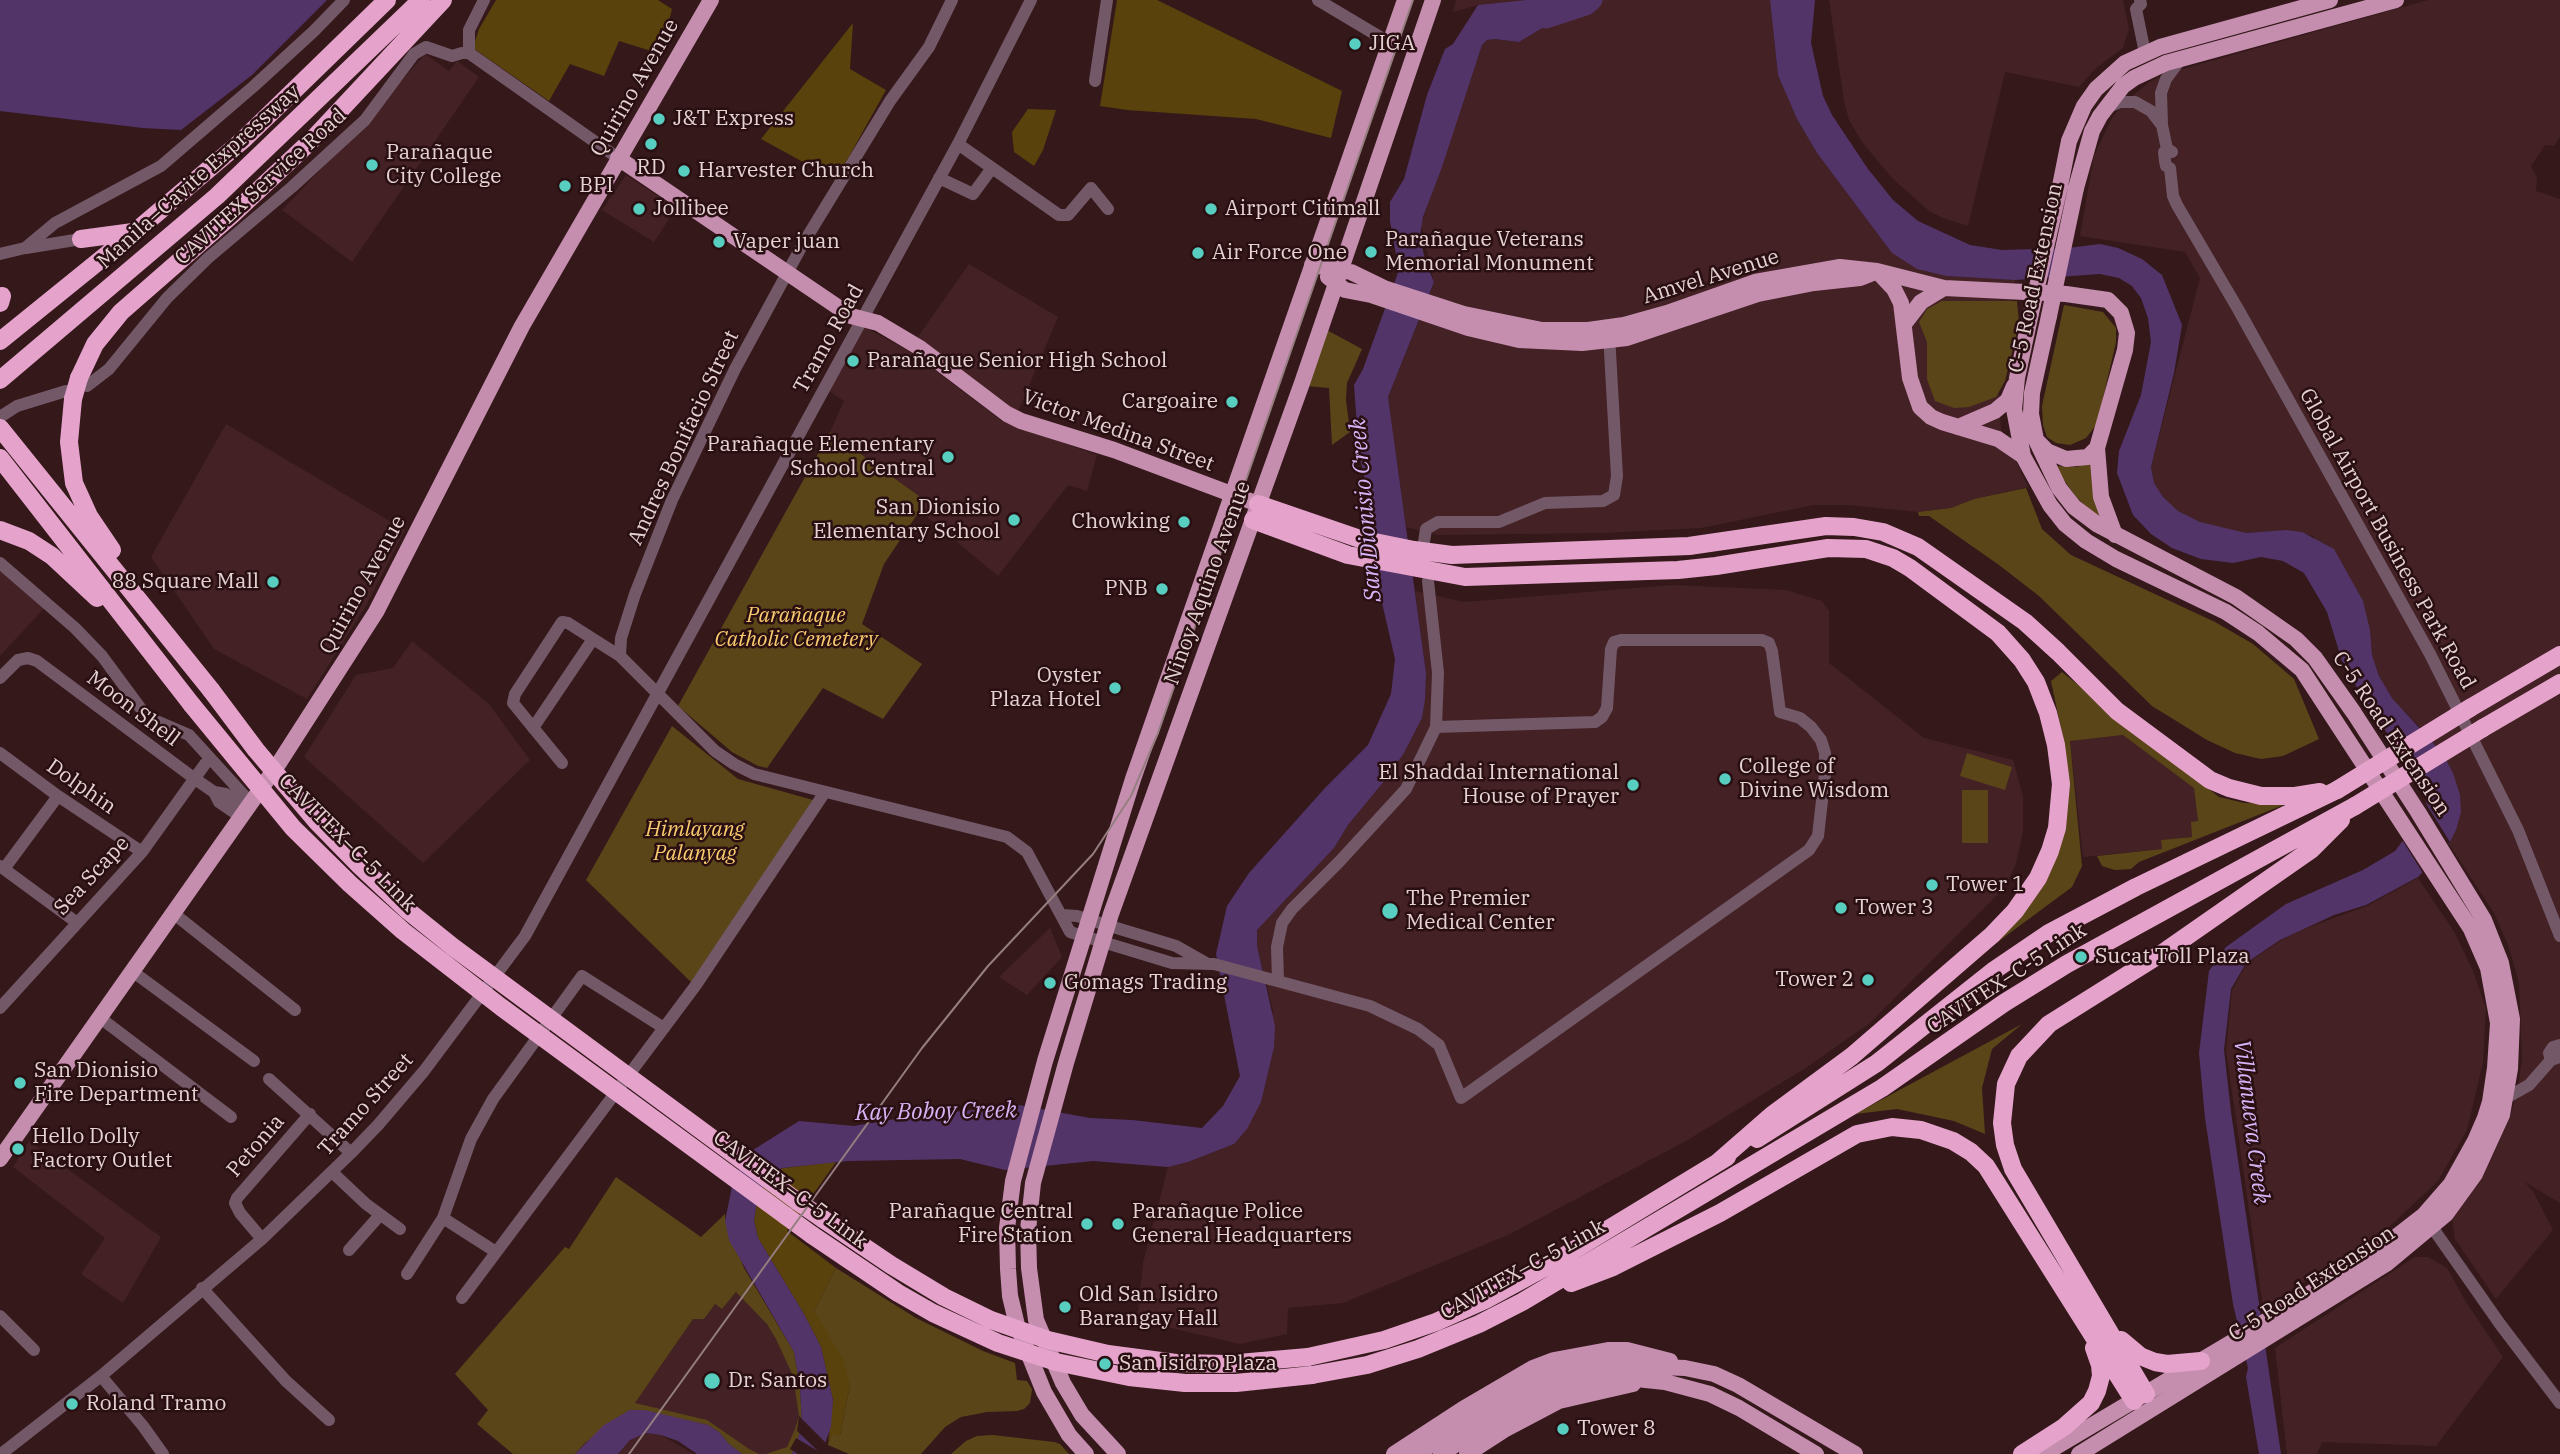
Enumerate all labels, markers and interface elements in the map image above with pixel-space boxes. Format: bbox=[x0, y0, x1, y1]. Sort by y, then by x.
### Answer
street label: Quirino Avenue bbox=[585, 15, 685, 161]
place label: JIGA bbox=[1369, 31, 1415, 57]
marker: JIGA bbox=[1347, 36, 1363, 52]
street label: Manila–Cavite Expressway bbox=[93, 79, 305, 275]
street label: CAVITEX Service Road bbox=[170, 103, 352, 271]
place label: J&T Express bbox=[673, 106, 794, 132]
marker: J&T Express bbox=[651, 111, 667, 127]
marker: RD bbox=[643, 136, 659, 152]
place label: Parañaque City College bbox=[386, 140, 501, 190]
place label: RD bbox=[637, 155, 665, 181]
marker: Parañaque City College bbox=[364, 157, 380, 173]
place label: Harvester Church bbox=[698, 158, 874, 184]
marker: Harvester Church bbox=[676, 163, 692, 179]
place label: BPI bbox=[579, 173, 613, 199]
marker: BPI bbox=[557, 178, 573, 194]
street label: C-5 Road Extension bbox=[2004, 181, 2068, 375]
place label: Jollibee bbox=[653, 196, 729, 222]
place label: Airport Citimall bbox=[1225, 196, 1380, 222]
marker: Jollibee bbox=[631, 201, 647, 217]
marker: Airport Citimall bbox=[1203, 201, 1219, 217]
place label: Parañaque Veterans Memorial Monument bbox=[1385, 227, 1594, 277]
place label: Vaper juan bbox=[733, 229, 840, 255]
marker: Vaper juan bbox=[711, 234, 727, 250]
place label: Air Force One bbox=[1212, 240, 1347, 266]
marker: Parañaque Veterans Memorial Monument bbox=[1363, 244, 1379, 260]
street label: Amvel Avenue bbox=[1640, 244, 1782, 310]
marker: Air Force One bbox=[1190, 245, 1206, 261]
street label: Tramo Road bbox=[789, 280, 869, 398]
street label: Andres Bonifacio Street bbox=[623, 327, 745, 549]
place label: Parañaque Senior High School bbox=[867, 348, 1167, 374]
marker: Parañaque Senior High School bbox=[845, 353, 861, 369]
street label: Global Airport Business Park Road bbox=[2294, 384, 2480, 694]
street label: Victor Medina Street bbox=[1019, 385, 1217, 477]
place label: Cargoaire bbox=[1122, 389, 1218, 415]
marker: Cargoaire bbox=[1224, 394, 1240, 410]
water label: San Dionisio Creek bbox=[1344, 417, 1388, 603]
place label: Parañaque Elementary School Central bbox=[707, 432, 934, 482]
marker: Parañaque Elementary School Central bbox=[940, 449, 956, 465]
street label: Ninoy Aquino Avenue bbox=[1159, 478, 1257, 688]
place label: San Dionisio Elementary School bbox=[813, 495, 1000, 545]
place label: Chowking bbox=[1072, 509, 1170, 535]
street label: Quirino Avenue bbox=[315, 511, 411, 659]
marker: San Dionisio Elementary School bbox=[1006, 512, 1022, 528]
marker: Chowking bbox=[1176, 514, 1192, 530]
place label: 88 Square Mall bbox=[112, 569, 259, 595]
marker: 88 Square Mall bbox=[265, 574, 281, 590]
place label: PNB bbox=[1104, 576, 1148, 602]
marker: PNB bbox=[1154, 581, 1170, 597]
park label: Parañaque Catholic Cemetery bbox=[715, 603, 877, 653]
street label: C-5 Road Extension bbox=[2326, 647, 2456, 821]
place label: Oyster Plaza Hotel bbox=[990, 663, 1101, 713]
street label: Moon Shell bbox=[82, 666, 184, 752]
marker: Oyster Plaza Hotel bbox=[1107, 680, 1123, 696]
street label: Dolphin bbox=[41, 754, 121, 820]
place label: College of Divine Wisdom bbox=[1739, 754, 1889, 804]
place label: El Shaddai International House of Prayer bbox=[1379, 760, 1619, 810]
street label: CAVITEX–C-5 Link bbox=[273, 769, 421, 917]
marker: College of Divine Wisdom bbox=[1717, 771, 1733, 787]
marker: El Shaddai International House of Prayer bbox=[1625, 777, 1641, 793]
park label: Himlayang Palanyag bbox=[645, 817, 745, 867]
street label: Sea Scape bbox=[49, 831, 135, 921]
place label: Tower 1 bbox=[1946, 872, 2025, 898]
marker: Tower 1 bbox=[1924, 877, 1940, 893]
place label: The Premier Medical Center bbox=[1406, 886, 1555, 936]
place label: Tower 3 bbox=[1855, 895, 1934, 921]
marker: Tower 3 bbox=[1833, 900, 1849, 916]
marker: The Premier Medical Center bbox=[1380, 901, 1400, 921]
street label: CAVITEX–C-5 Link bbox=[1923, 918, 2091, 1040]
place label: Sucat Toll Plaza bbox=[2095, 944, 2250, 970]
marker: Sucat Toll Plaza bbox=[2073, 949, 2089, 965]
place label: Tower 2 bbox=[1775, 967, 1854, 993]
place label: Gomags Trading bbox=[1064, 970, 1227, 996]
marker: Tower 2 bbox=[1860, 972, 1876, 988]
marker: Gomags Trading bbox=[1042, 975, 1058, 991]
water label: Villanueva Creek bbox=[2227, 1038, 2275, 1206]
street label: Tramo Street bbox=[313, 1048, 419, 1162]
place label: San Dionisio Fire Department bbox=[34, 1058, 198, 1108]
marker: San Dionisio Fire Department bbox=[12, 1075, 28, 1091]
water label: Kay Boboy Creek bbox=[855, 1097, 1017, 1127]
street label: Petonia bbox=[222, 1110, 290, 1182]
place label: Hello Dolly Factory Outlet bbox=[32, 1124, 172, 1174]
street label: CAVITEX–C-5 Link bbox=[708, 1126, 872, 1254]
marker: Hello Dolly Factory Outlet bbox=[10, 1141, 26, 1157]
place label: Parañaque Central Fire Station bbox=[889, 1199, 1073, 1249]
place label: Parañaque Police General Headquarters bbox=[1132, 1199, 1352, 1249]
street label: CAVITEX–C-5 Link bbox=[1436, 1214, 1610, 1326]
marker: Parañaque Central Fire Station bbox=[1079, 1216, 1095, 1232]
marker: Parañaque Police General Headquarters bbox=[1110, 1216, 1126, 1232]
street label: C-5 Road Extension bbox=[2224, 1221, 2400, 1347]
place label: Old San Isidro Barangay Hall bbox=[1079, 1282, 1218, 1332]
marker: Old San Isidro Barangay Hall bbox=[1057, 1299, 1073, 1315]
place label: San Isidro Plaza bbox=[1119, 1351, 1277, 1377]
marker: San Isidro Plaza bbox=[1097, 1356, 1113, 1372]
place label: Dr. Santos bbox=[728, 1368, 827, 1394]
marker: Dr. Santos bbox=[702, 1371, 722, 1391]
place label: Roland Tramo bbox=[86, 1391, 226, 1417]
marker: Roland Tramo bbox=[64, 1396, 80, 1412]
place label: Tower 8 bbox=[1577, 1416, 1656, 1442]
marker: Tower 8 bbox=[1555, 1421, 1571, 1437]

